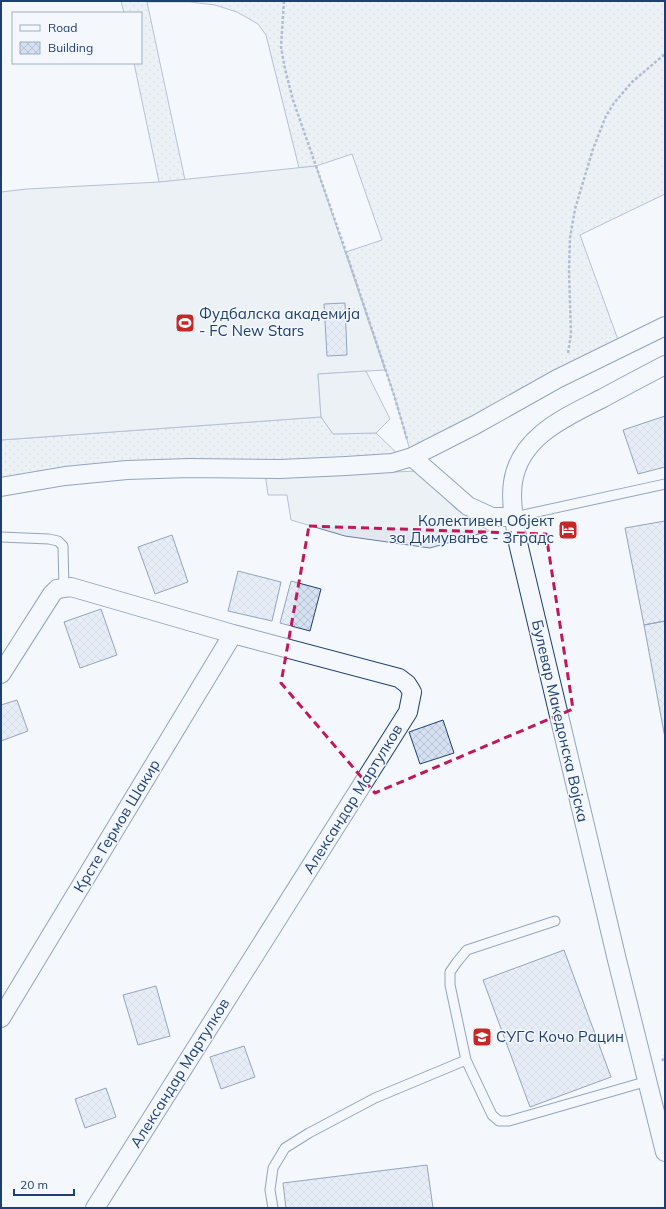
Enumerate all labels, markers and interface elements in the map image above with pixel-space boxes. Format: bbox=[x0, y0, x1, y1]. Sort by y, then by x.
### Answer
legend bbox=[12, 12, 142, 64]
text: Road bbox=[48, 20, 77, 35]
text: Building bbox=[48, 40, 93, 55]
place label: Фудбалска академија - FC New Stars bbox=[199, 304, 360, 340]
sports icon: Фудбалска академија - FC New Stars bbox=[174, 312, 196, 334]
place label: Колективен Објект за Димување - Зградс bbox=[389, 511, 554, 547]
hotel icon: Колективен Објект за Димување - Зградс bbox=[557, 519, 579, 541]
street label: Булевар Македонска Војска bbox=[528, 618, 593, 824]
street label: Александар Мартулков bbox=[299, 720, 406, 877]
street label: Крсте Гермов Шакир bbox=[69, 756, 164, 896]
street label: Александар Мартулков bbox=[126, 994, 233, 1151]
school or university icon: СУГС Кочо Рацин bbox=[471, 1026, 493, 1048]
place label: СУГС Кочо Рацин bbox=[496, 1027, 624, 1046]
scale bar bbox=[14, 1171, 74, 1197]
text: 20 m bbox=[20, 1177, 48, 1192]

